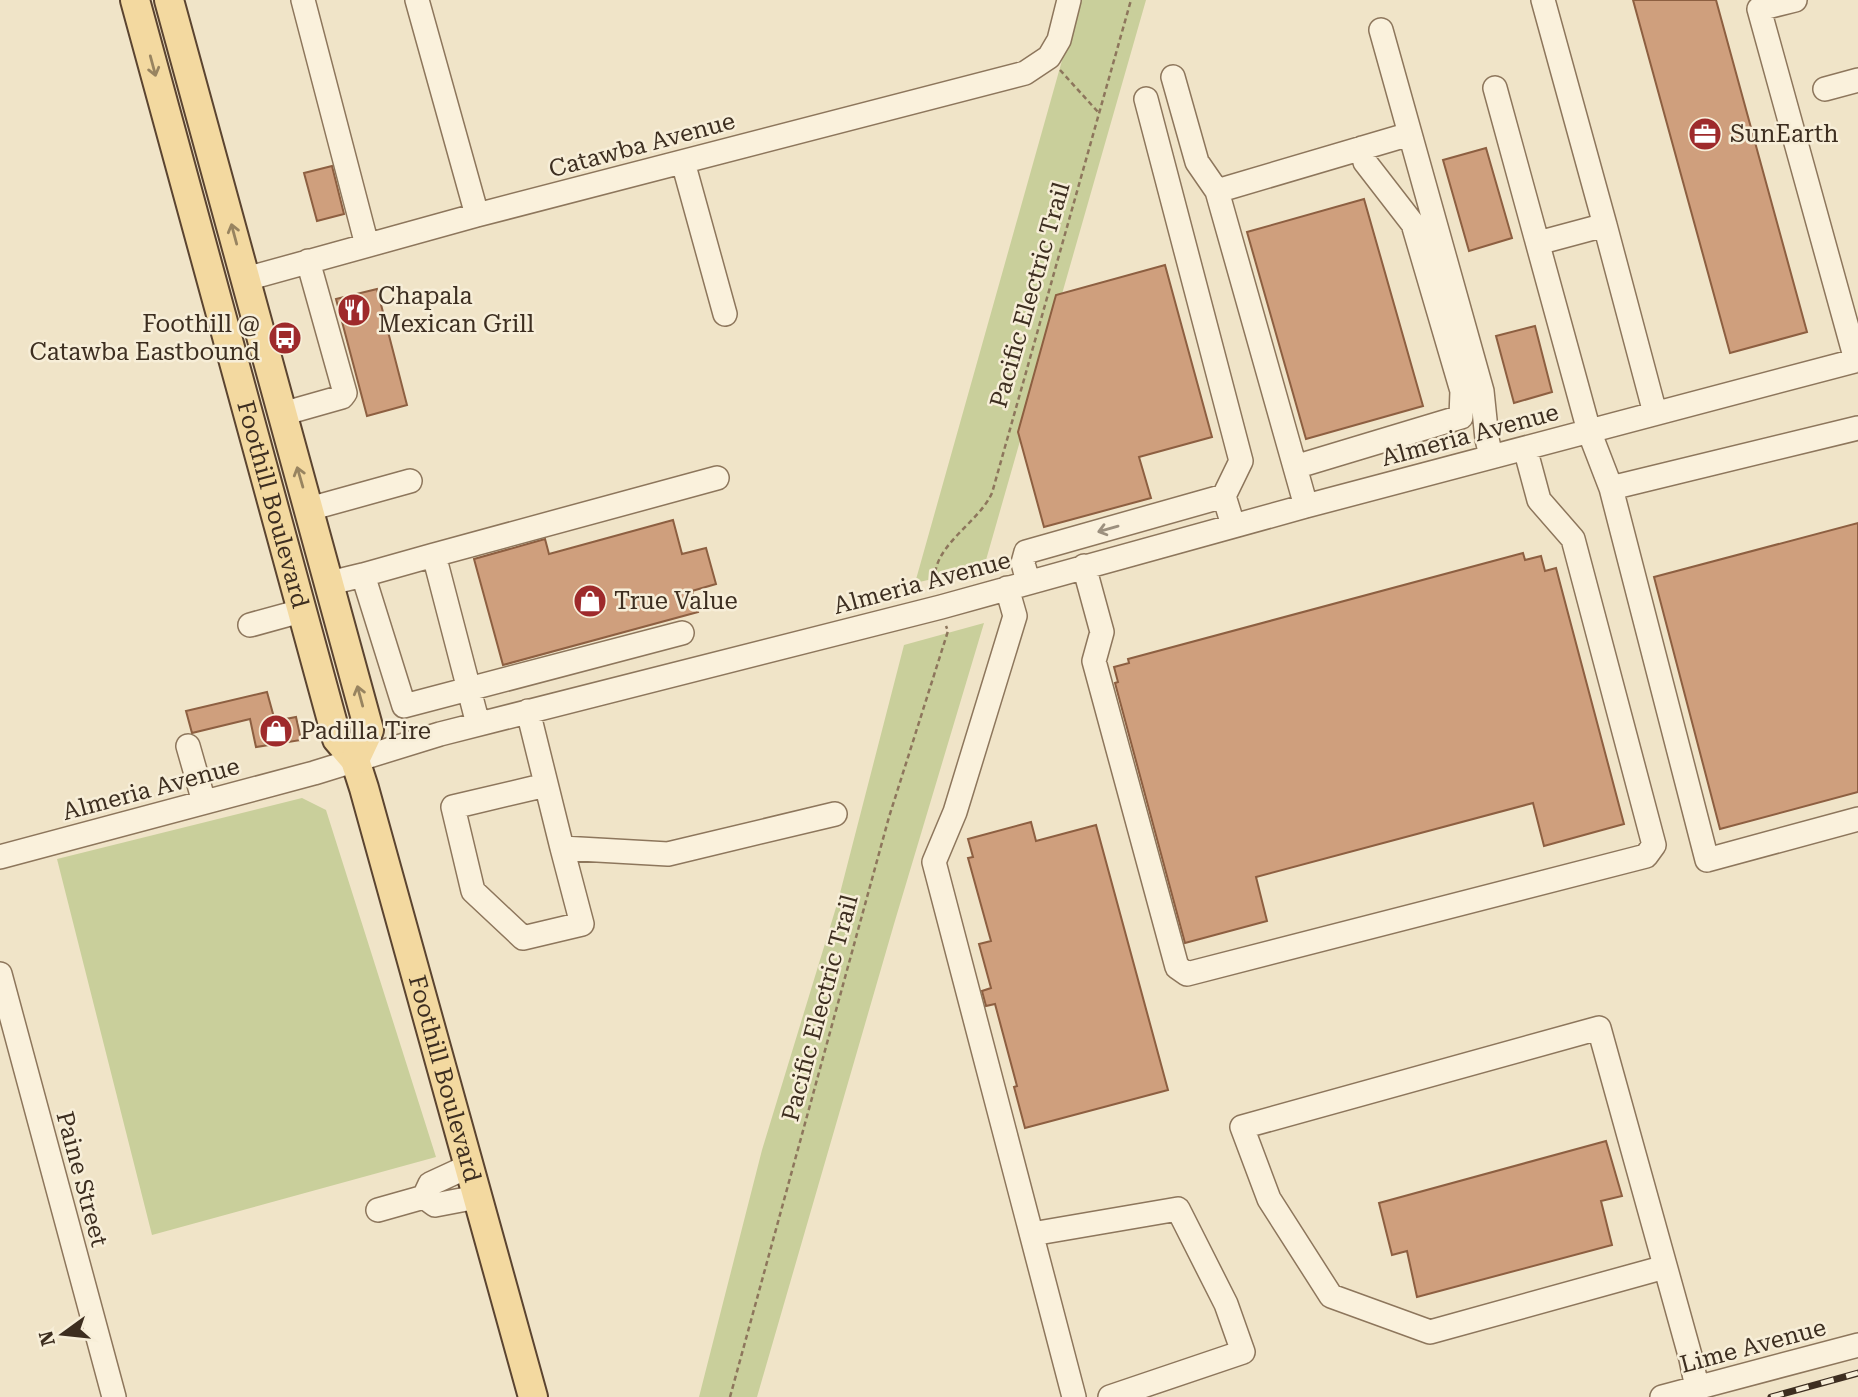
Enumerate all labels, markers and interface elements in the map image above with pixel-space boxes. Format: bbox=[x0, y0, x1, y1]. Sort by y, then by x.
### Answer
one-way arrow bbox=[148, 55, 161, 77]
street label: Catawba Avenue bbox=[546, 107, 738, 183]
office icon: SunEarth bbox=[1686, 115, 1724, 153]
place label: SunEarth bbox=[1730, 120, 1839, 148]
street label: Pacific Electric Trail bbox=[984, 179, 1076, 411]
one-way arrow bbox=[227, 223, 240, 246]
place label: Chapala Mexican Grill bbox=[378, 282, 534, 338]
restaurant icon: Chapala Mexican Grill bbox=[335, 291, 373, 329]
place label: Foothill @ Catawba Eastbound bbox=[30, 310, 260, 366]
bus stop icon: Foothill @ Catawba Eastbound bbox=[266, 319, 304, 357]
street label: Foothill Boulevard bbox=[231, 398, 315, 611]
street label: Almeria Avenue bbox=[1378, 398, 1562, 472]
one-way arrow bbox=[292, 466, 305, 488]
one-way arrow bbox=[1097, 524, 1119, 537]
street label: Almeria Avenue bbox=[830, 546, 1014, 620]
shop icon: True Value bbox=[571, 582, 609, 620]
place label: True Value bbox=[614, 587, 738, 615]
one-way arrow bbox=[353, 685, 366, 708]
shop icon: Padilla Tire bbox=[257, 712, 295, 750]
place label: Padilla Tire bbox=[300, 717, 431, 745]
street label: Almeria Avenue bbox=[59, 752, 243, 826]
street label: Pacific Electric Trail bbox=[776, 892, 864, 1124]
street label: Foothill Boulevard bbox=[403, 972, 487, 1185]
street label: Paine Street bbox=[50, 1108, 114, 1250]
north arrow bbox=[28, 1299, 98, 1369]
street label: Lime Avenue bbox=[1677, 1313, 1829, 1379]
text: N bbox=[34, 1328, 60, 1348]

